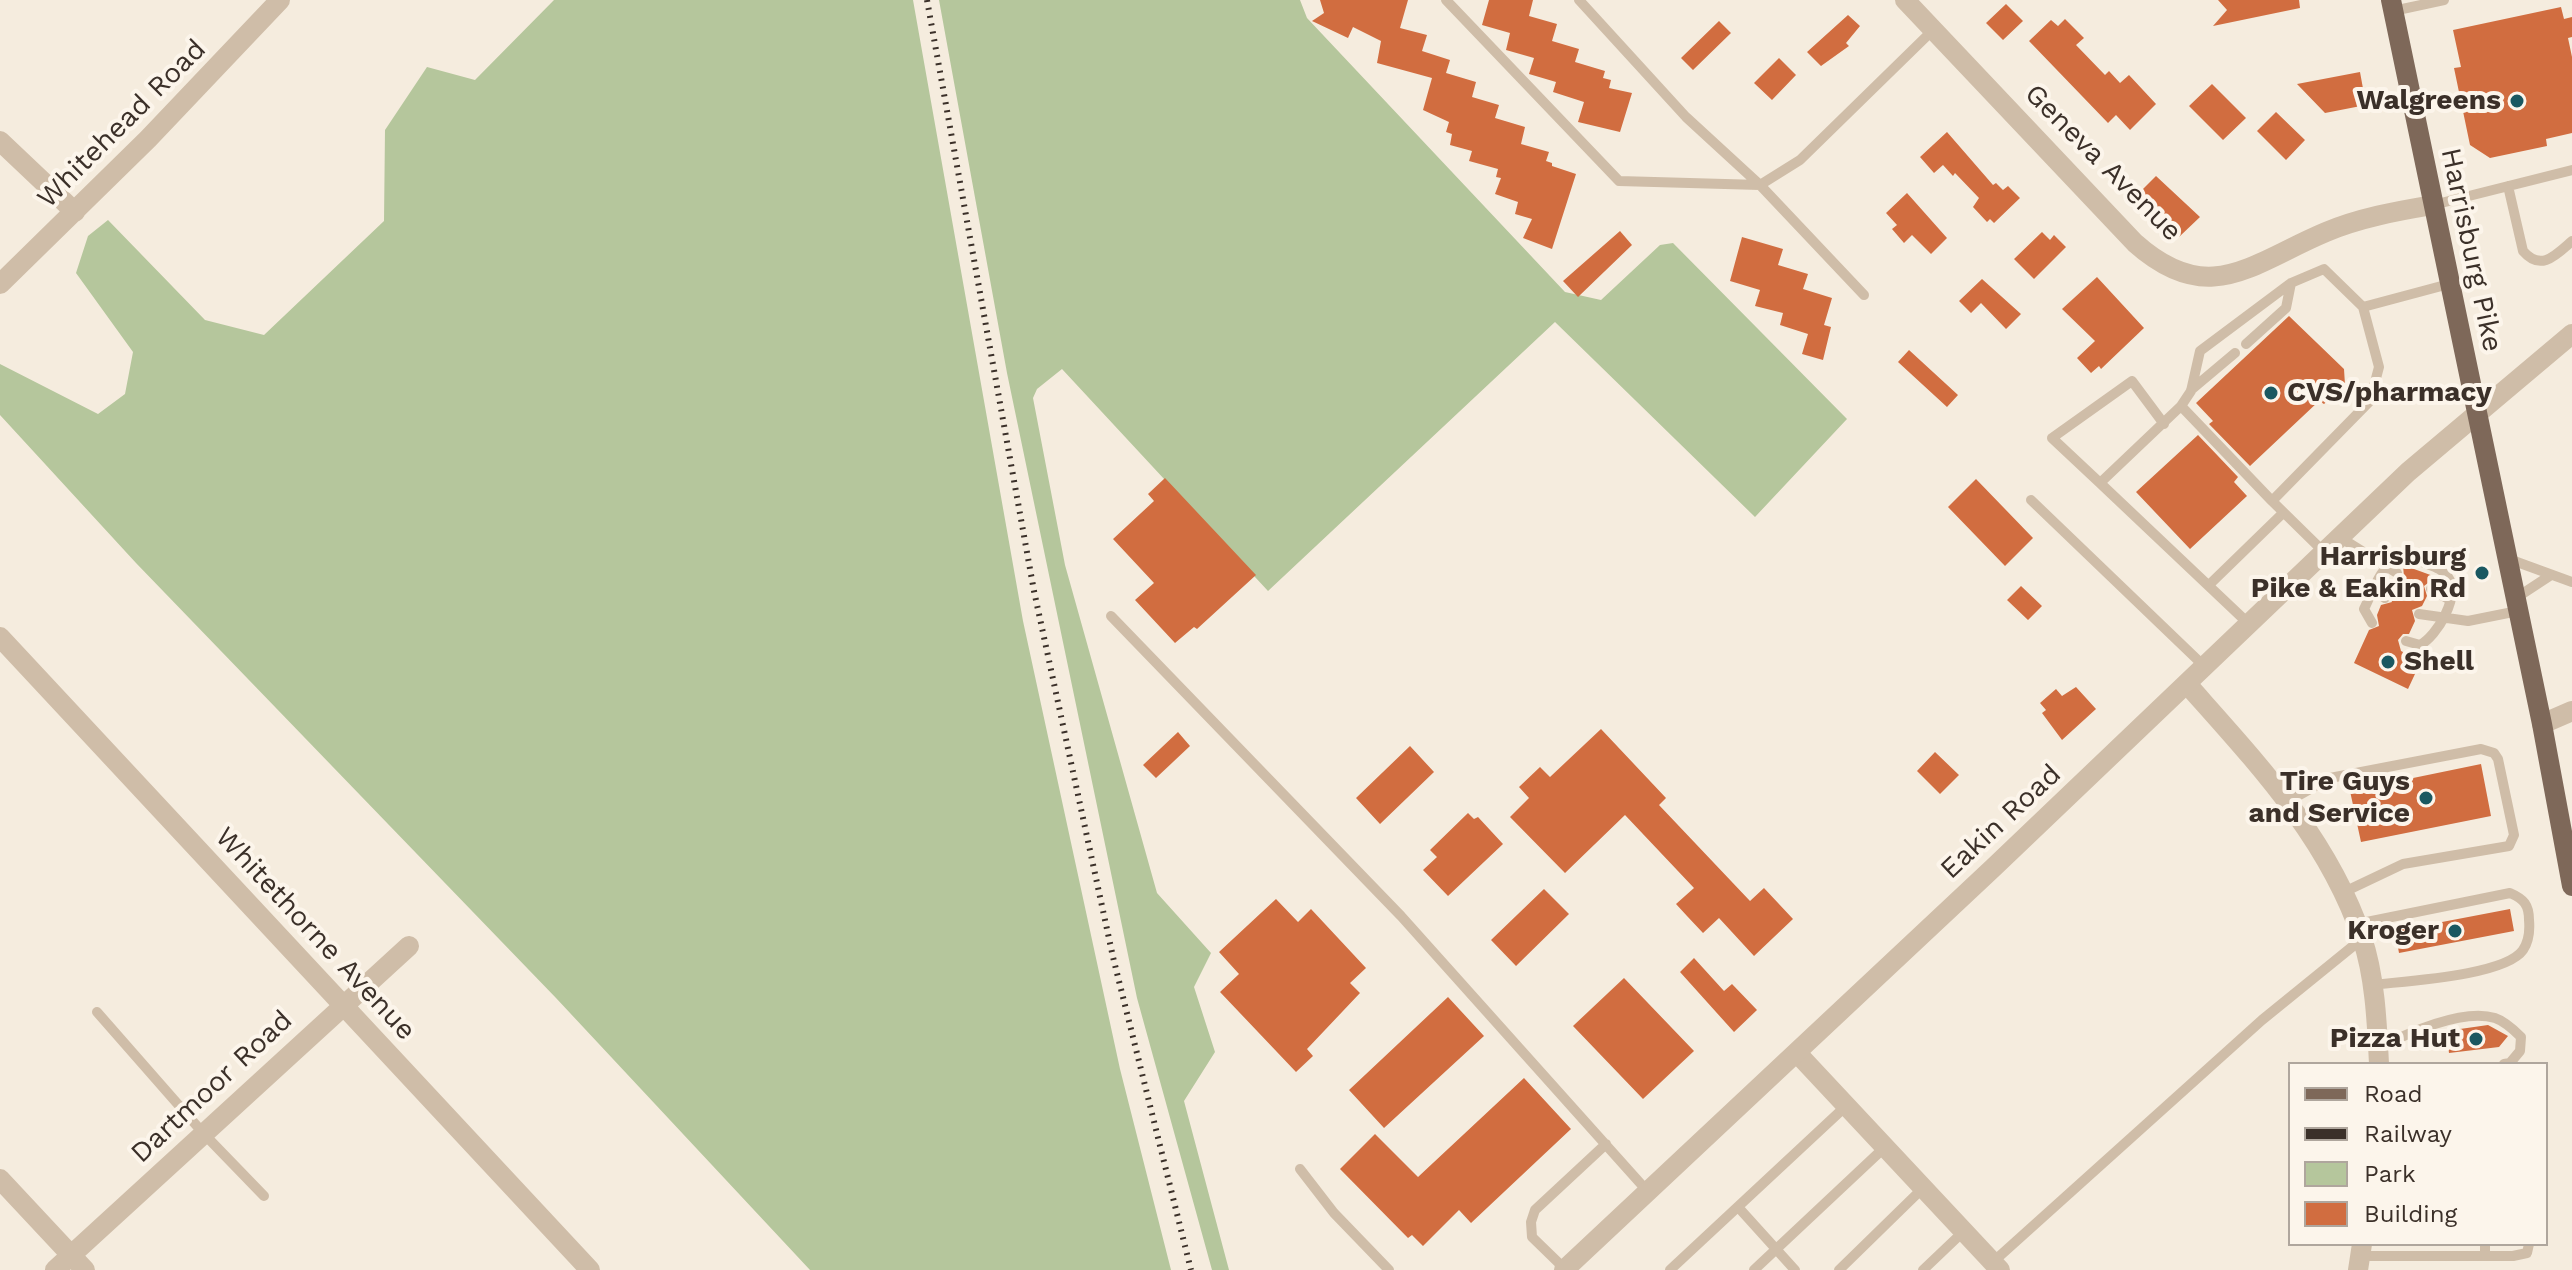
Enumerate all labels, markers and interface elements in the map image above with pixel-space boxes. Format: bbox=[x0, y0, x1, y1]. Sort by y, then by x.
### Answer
street label: Whitehead Road bbox=[31, 33, 213, 215]
street label: Geneva Avenue bbox=[2018, 78, 2188, 248]
place label: Walgreens bbox=[2357, 84, 2501, 118]
marker: Walgreens bbox=[2508, 92, 2526, 110]
street label: Harrisburg Pike bbox=[2433, 145, 2509, 355]
place label: CVS/pharmacy bbox=[2287, 376, 2492, 410]
marker: CVS/pharmacy bbox=[2262, 384, 2280, 402]
place label: Harrisburg Pike & Eakin Rd bbox=[2251, 540, 2466, 606]
marker: Harrisburg Pike & Eakin Rd bbox=[2473, 564, 2491, 582]
place label: Shell bbox=[2404, 645, 2474, 679]
marker: Shell bbox=[2379, 653, 2397, 671]
street label: Eakin Road bbox=[1934, 758, 2068, 886]
place label: Tire Guys and Service bbox=[2249, 765, 2410, 831]
marker: Tire Guys and Service bbox=[2417, 789, 2435, 807]
street label: Whitethorne Avenue bbox=[208, 821, 422, 1047]
place label: Kroger bbox=[2347, 914, 2439, 948]
marker: Kroger bbox=[2446, 922, 2464, 940]
street label: Dartmoor Road bbox=[124, 1004, 300, 1170]
place label: Pizza Hut bbox=[2330, 1022, 2460, 1056]
marker: Pizza Hut bbox=[2467, 1030, 2485, 1048]
legend bbox=[2288, 1062, 2548, 1246]
text: Road bbox=[2364, 1080, 2423, 1108]
text: Railway bbox=[2364, 1120, 2452, 1148]
text: Park bbox=[2364, 1160, 2416, 1188]
text: Building bbox=[2364, 1200, 2457, 1228]

